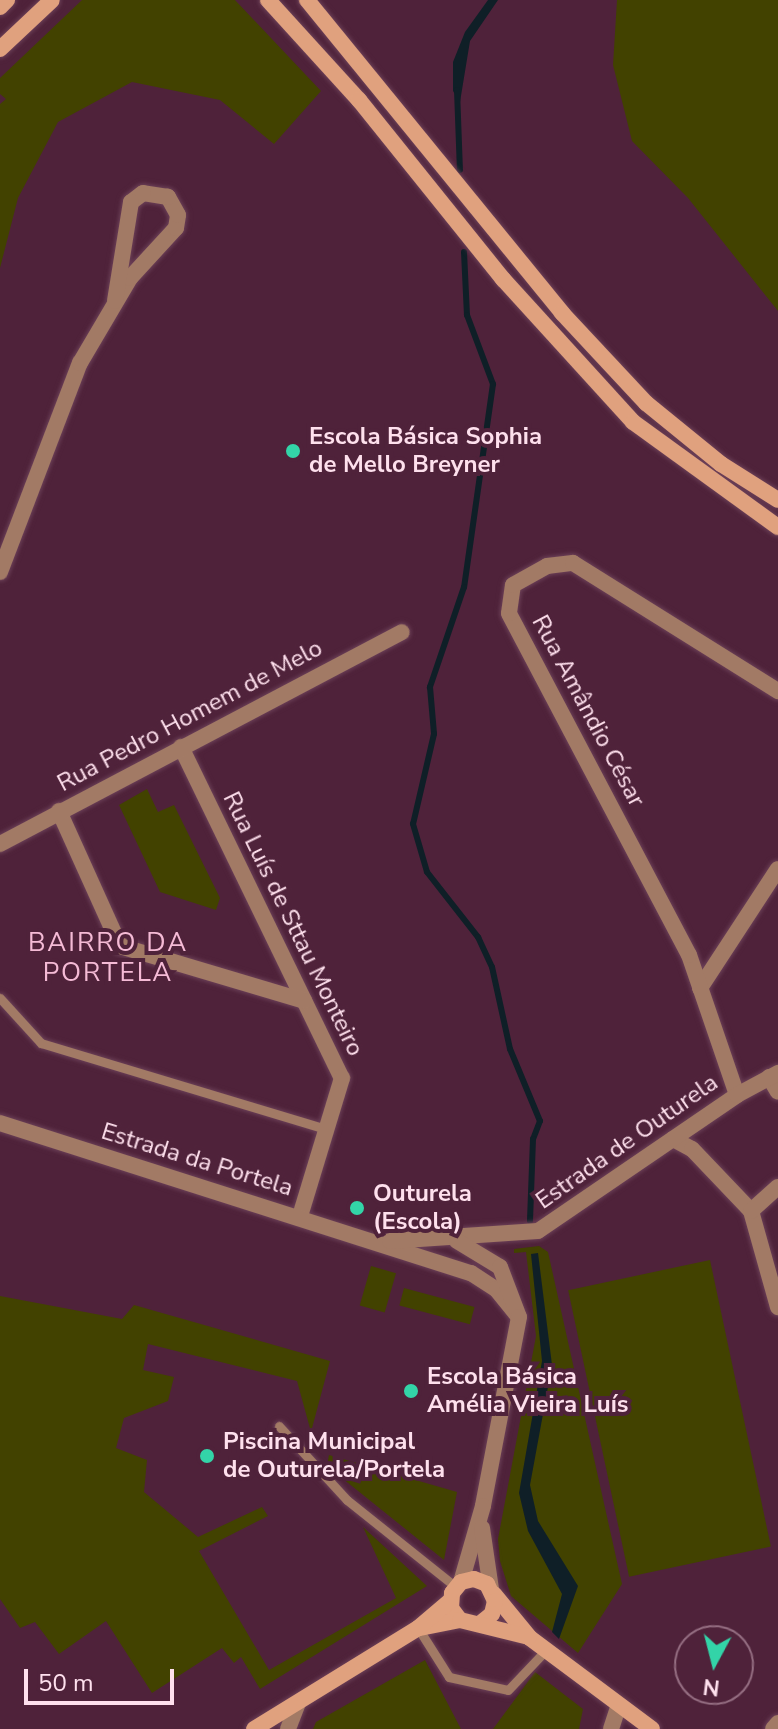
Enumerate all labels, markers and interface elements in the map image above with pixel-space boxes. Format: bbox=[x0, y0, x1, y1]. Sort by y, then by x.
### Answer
place label: Escola Básica Sophia de Mello Breyner bbox=[309, 423, 542, 479]
marker: Escola Básica Sophia de Mello Breyner bbox=[284, 442, 302, 460]
street label: Rua Amândio César bbox=[525, 610, 651, 812]
street label: Rua Pedro Homem de Melo bbox=[53, 634, 327, 798]
street label: Rua Luís de Sttau Monteiro bbox=[216, 787, 370, 1061]
district label: BAIRRO DA PORTELA bbox=[28, 927, 188, 988]
street label: Estrada de Outurela bbox=[531, 1068, 723, 1216]
street label: Estrada da Portela bbox=[98, 1117, 296, 1203]
place label: Outurela (Escola) bbox=[373, 1180, 472, 1236]
marker: Outurela (Escola) bbox=[348, 1199, 366, 1217]
place label: Escola Básica Amélia Vieira Luís bbox=[427, 1363, 629, 1419]
marker: Escola Básica Amélia Vieira Luís bbox=[402, 1382, 420, 1400]
place label: Piscina Municipal de Outurela/Portela bbox=[223, 1428, 445, 1484]
marker: Piscina Municipal de Outurela/Portela bbox=[198, 1447, 216, 1465]
north arrow bbox=[674, 1625, 754, 1705]
scale bar bbox=[28, 1653, 178, 1703]
text: 50 m bbox=[38, 1667, 94, 1699]
text: N bbox=[701, 1671, 721, 1703]

